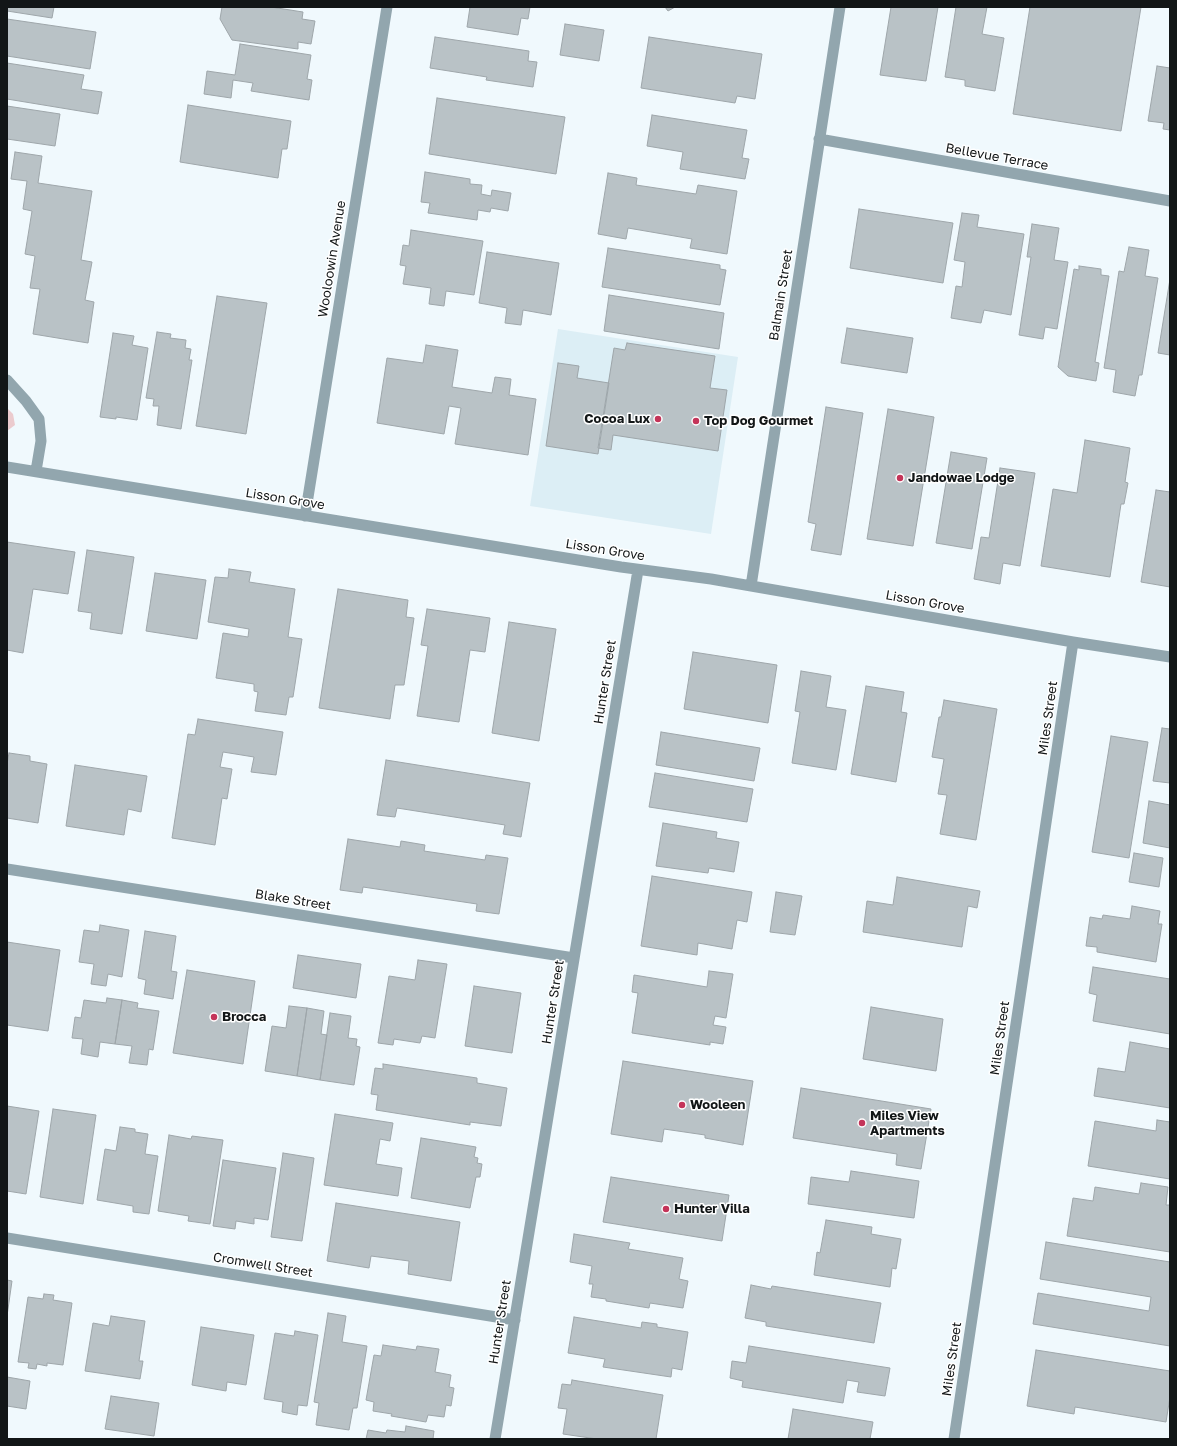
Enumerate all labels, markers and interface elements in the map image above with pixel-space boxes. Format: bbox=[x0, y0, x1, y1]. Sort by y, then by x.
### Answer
street label: Bellevue Terrace bbox=[944, 140, 1050, 174]
street label: Wooloowin Avenue bbox=[315, 199, 349, 319]
street label: Balmain Street bbox=[766, 248, 796, 342]
place label: Cocoa Lux bbox=[584, 411, 650, 427]
place label: Top Dog Gourmet bbox=[704, 413, 813, 429]
marker: Cocoa Lux bbox=[653, 414, 663, 424]
marker: Top Dog Gourmet bbox=[691, 416, 701, 426]
place label: Jandowae Lodge bbox=[908, 470, 1014, 486]
marker: Jandowae Lodge bbox=[895, 473, 905, 483]
street label: Lisson Grove bbox=[244, 485, 326, 513]
street label: Lisson Grove bbox=[564, 536, 646, 564]
street label: Lisson Grove bbox=[884, 587, 966, 617]
street label: Hunter Street bbox=[591, 639, 619, 725]
street label: Miles Street bbox=[1035, 680, 1061, 756]
street label: Blake Street bbox=[254, 886, 332, 914]
street label: Hunter Street bbox=[539, 959, 567, 1045]
street label: Miles Street bbox=[987, 1000, 1013, 1076]
place label: Brocca bbox=[222, 1009, 266, 1025]
marker: Brocca bbox=[209, 1012, 219, 1022]
place label: Wooleen bbox=[690, 1097, 745, 1113]
marker: Wooleen bbox=[677, 1100, 687, 1110]
place label: Miles View Apartments bbox=[870, 1108, 945, 1139]
marker: Miles View Apartments bbox=[857, 1118, 867, 1128]
place label: Hunter Villa bbox=[674, 1201, 750, 1217]
marker: Hunter Villa bbox=[661, 1204, 671, 1214]
street label: Cromwell Street bbox=[212, 1249, 314, 1281]
street label: Hunter Street bbox=[486, 1279, 514, 1365]
street label: Miles Street bbox=[939, 1321, 965, 1397]

